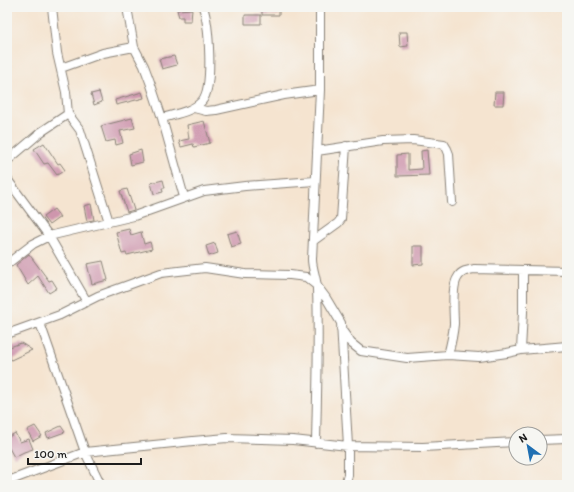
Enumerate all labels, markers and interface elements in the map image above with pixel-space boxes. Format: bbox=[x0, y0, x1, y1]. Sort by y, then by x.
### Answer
north arrow bbox=[508, 426, 548, 466]
text: N bbox=[516, 430, 530, 445]
scale bar bbox=[28, 440, 141, 466]
text: 100 m bbox=[34, 447, 67, 461]

